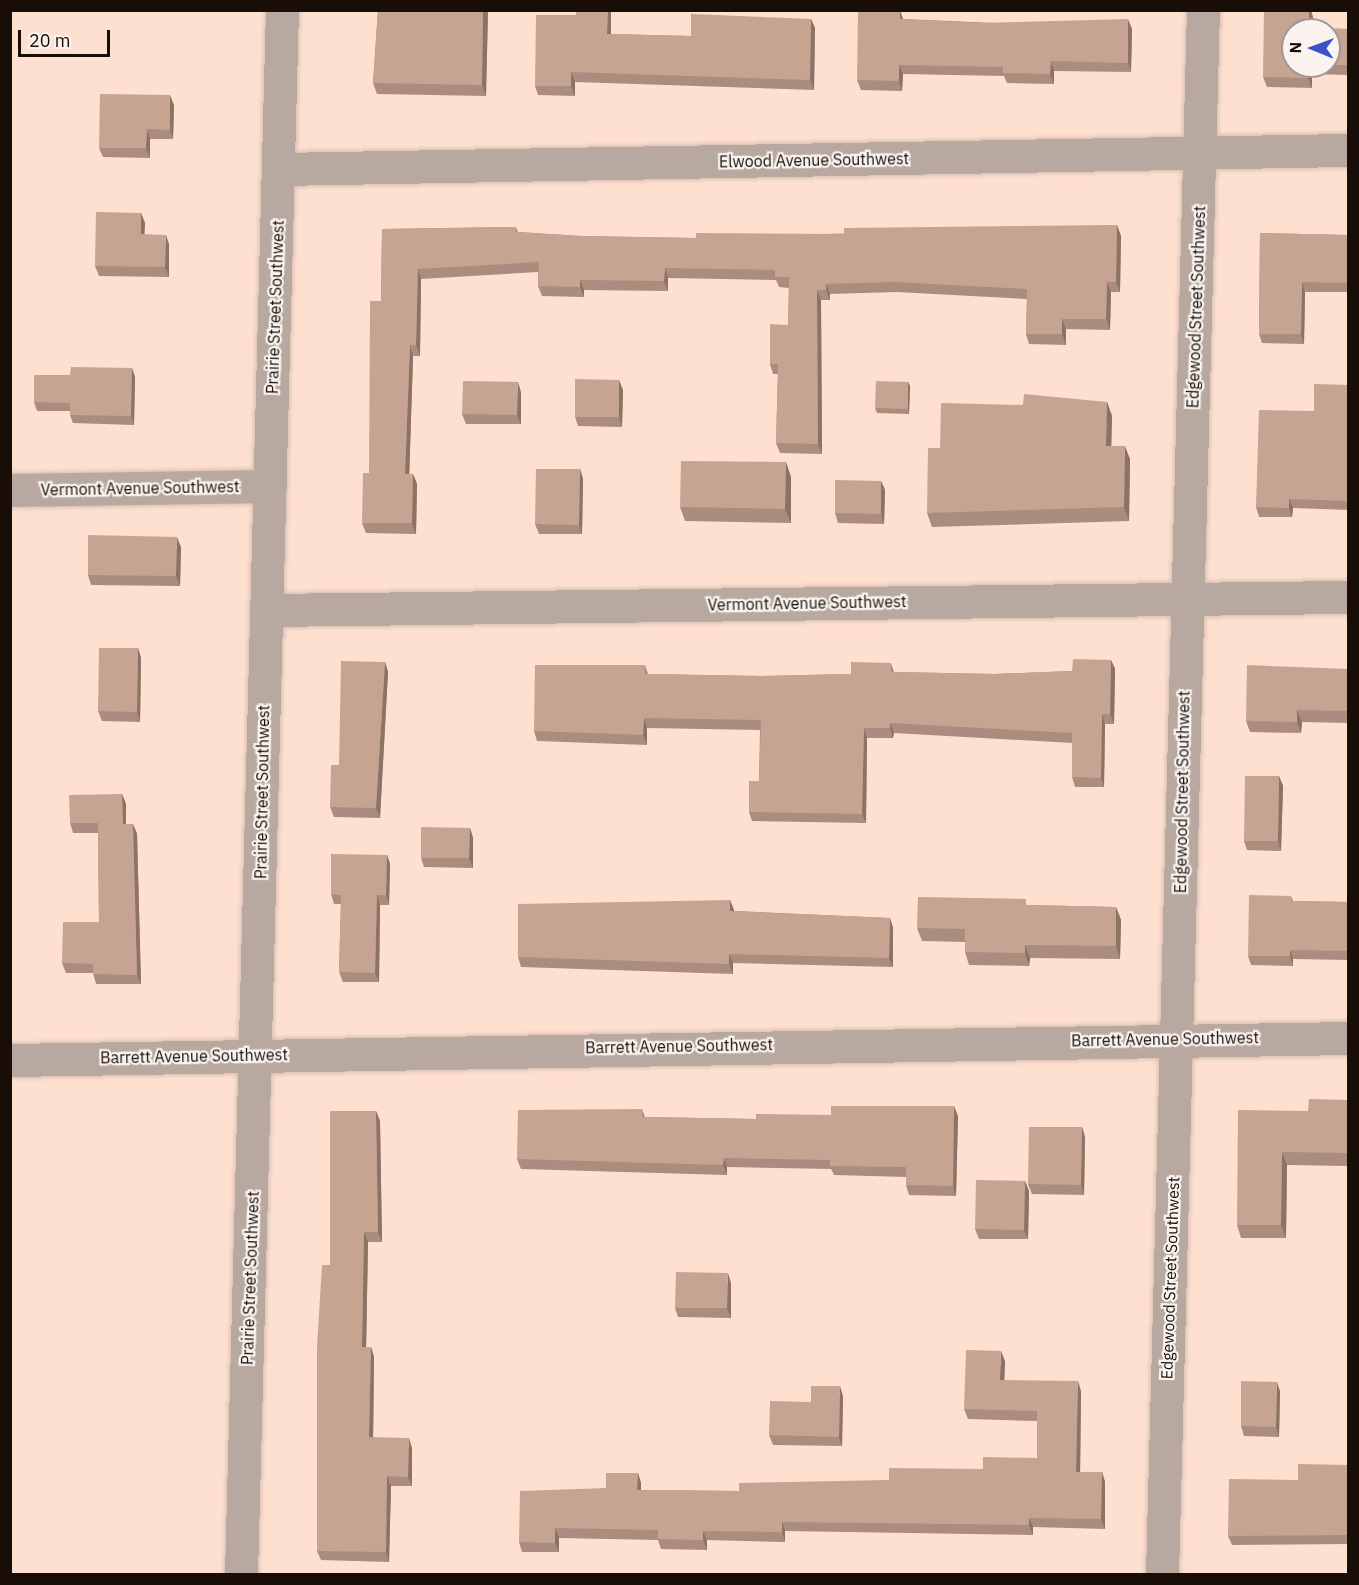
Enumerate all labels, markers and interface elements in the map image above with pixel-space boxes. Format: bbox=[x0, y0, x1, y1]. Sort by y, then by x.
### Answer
scale bar bbox=[21, 18, 112, 56]
north arrow bbox=[1281, 18, 1341, 78]
text: 20 m bbox=[29, 29, 71, 52]
text: N bbox=[1285, 42, 1305, 54]
street label: Elwood Avenue Southwest bbox=[719, 149, 909, 171]
street label: Edgewood Street Southwest bbox=[1183, 205, 1209, 409]
street label: Prairie Street Southwest bbox=[262, 220, 288, 394]
street label: Vermont Avenue Southwest bbox=[40, 477, 240, 499]
street label: Vermont Avenue Southwest bbox=[707, 592, 907, 614]
street label: Edgewood Street Southwest bbox=[1171, 691, 1193, 893]
street label: Prairie Street Southwest bbox=[251, 705, 273, 879]
street label: Barrett Avenue Southwest bbox=[1071, 1028, 1259, 1050]
street label: Barrett Avenue Southwest bbox=[585, 1035, 773, 1057]
street label: Barrett Avenue Southwest bbox=[100, 1045, 288, 1067]
street label: Edgewood Street Southwest bbox=[1157, 1176, 1183, 1380]
street label: Prairie Street Southwest bbox=[237, 1191, 263, 1365]

